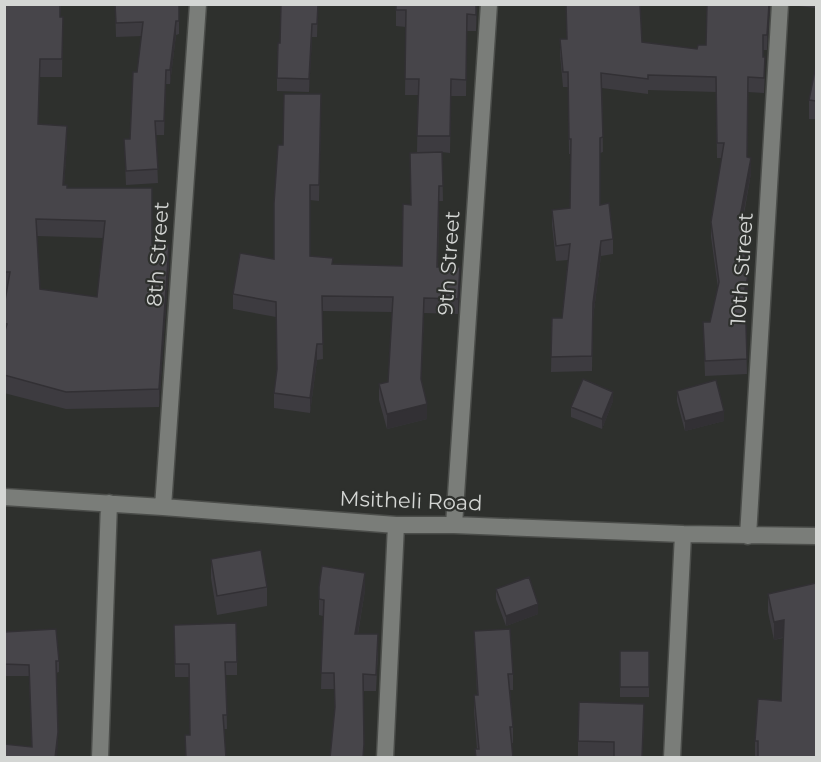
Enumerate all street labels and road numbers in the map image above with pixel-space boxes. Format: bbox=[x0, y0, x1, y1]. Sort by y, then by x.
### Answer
street label: 8th Street bbox=[141, 201, 174, 307]
street label: 9th Street bbox=[432, 210, 465, 316]
street label: 10th Street bbox=[725, 212, 758, 326]
street label: Msitheli Road bbox=[339, 486, 483, 515]

